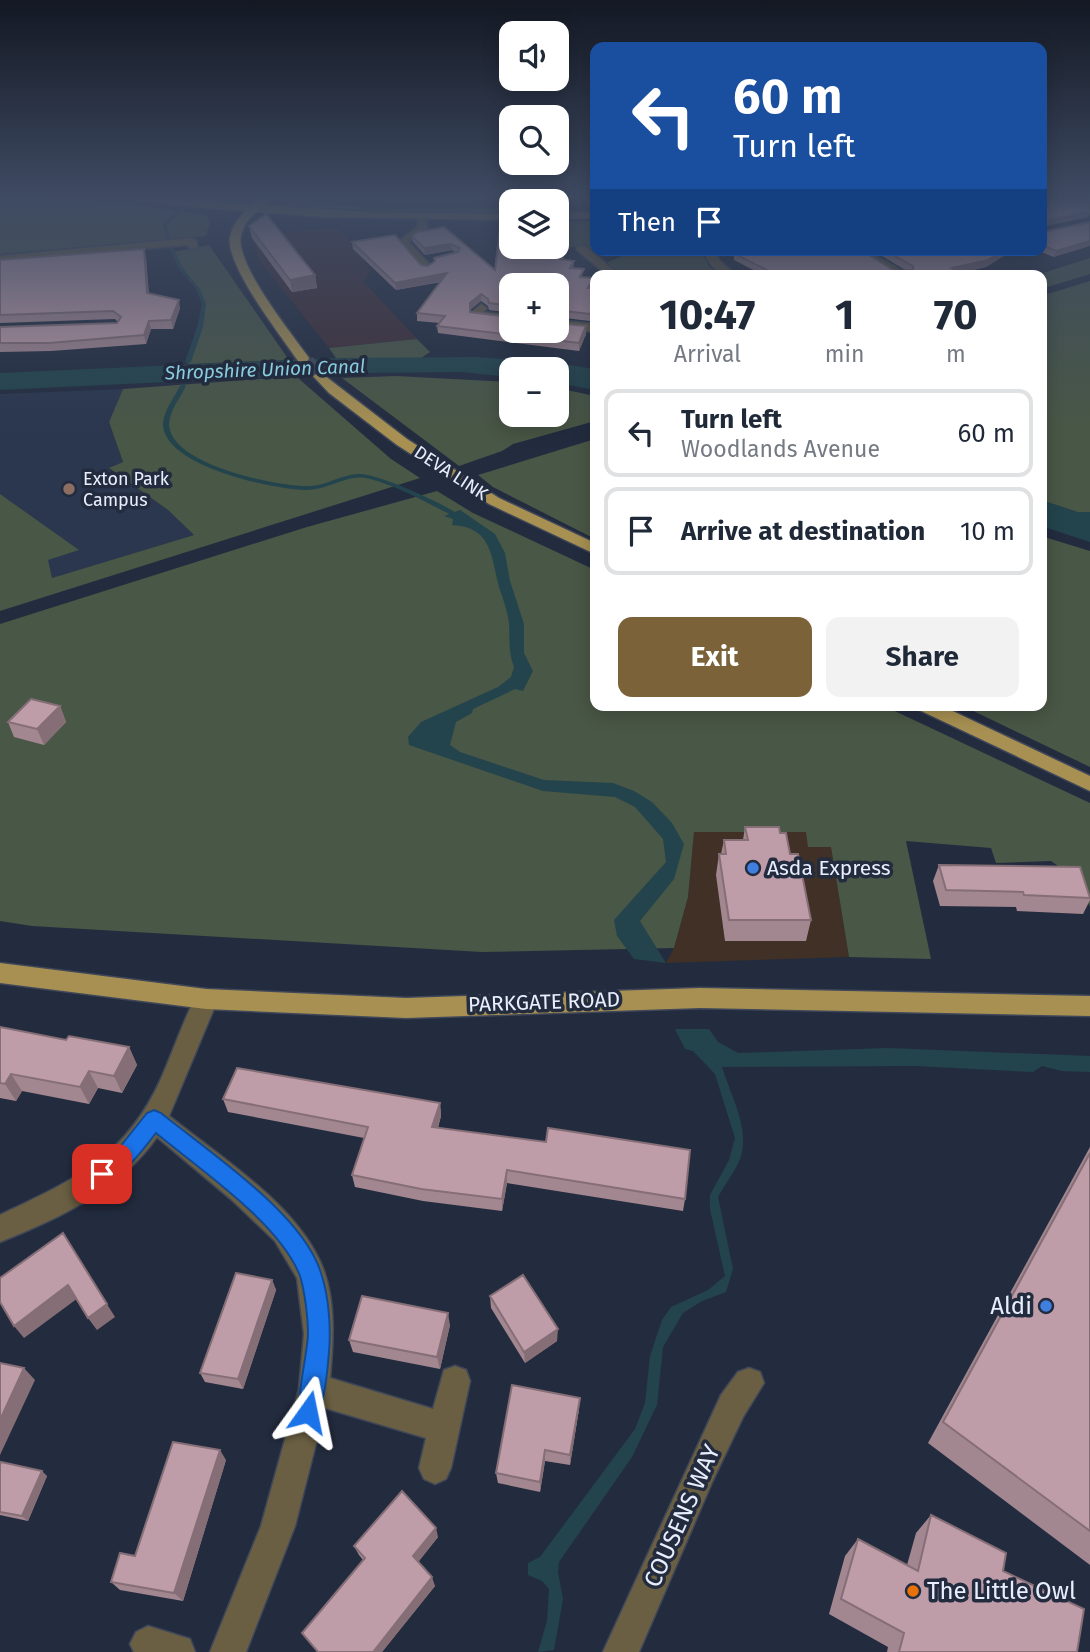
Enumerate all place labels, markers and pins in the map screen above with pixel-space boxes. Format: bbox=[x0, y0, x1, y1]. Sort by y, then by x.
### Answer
place label: Exton Park Campus bbox=[83, 468, 170, 511]
marker: Exton Park Campus bbox=[61, 481, 77, 497]
place label: Asda Express bbox=[767, 855, 891, 881]
marker: Asda Express bbox=[745, 860, 761, 876]
pin bbox=[72, 1144, 132, 1204]
place label: Aldi bbox=[990, 1292, 1032, 1320]
marker: Aldi bbox=[1038, 1298, 1054, 1314]
place label: The Little Owl bbox=[927, 1577, 1076, 1605]
marker: The Little Owl bbox=[905, 1583, 921, 1599]

